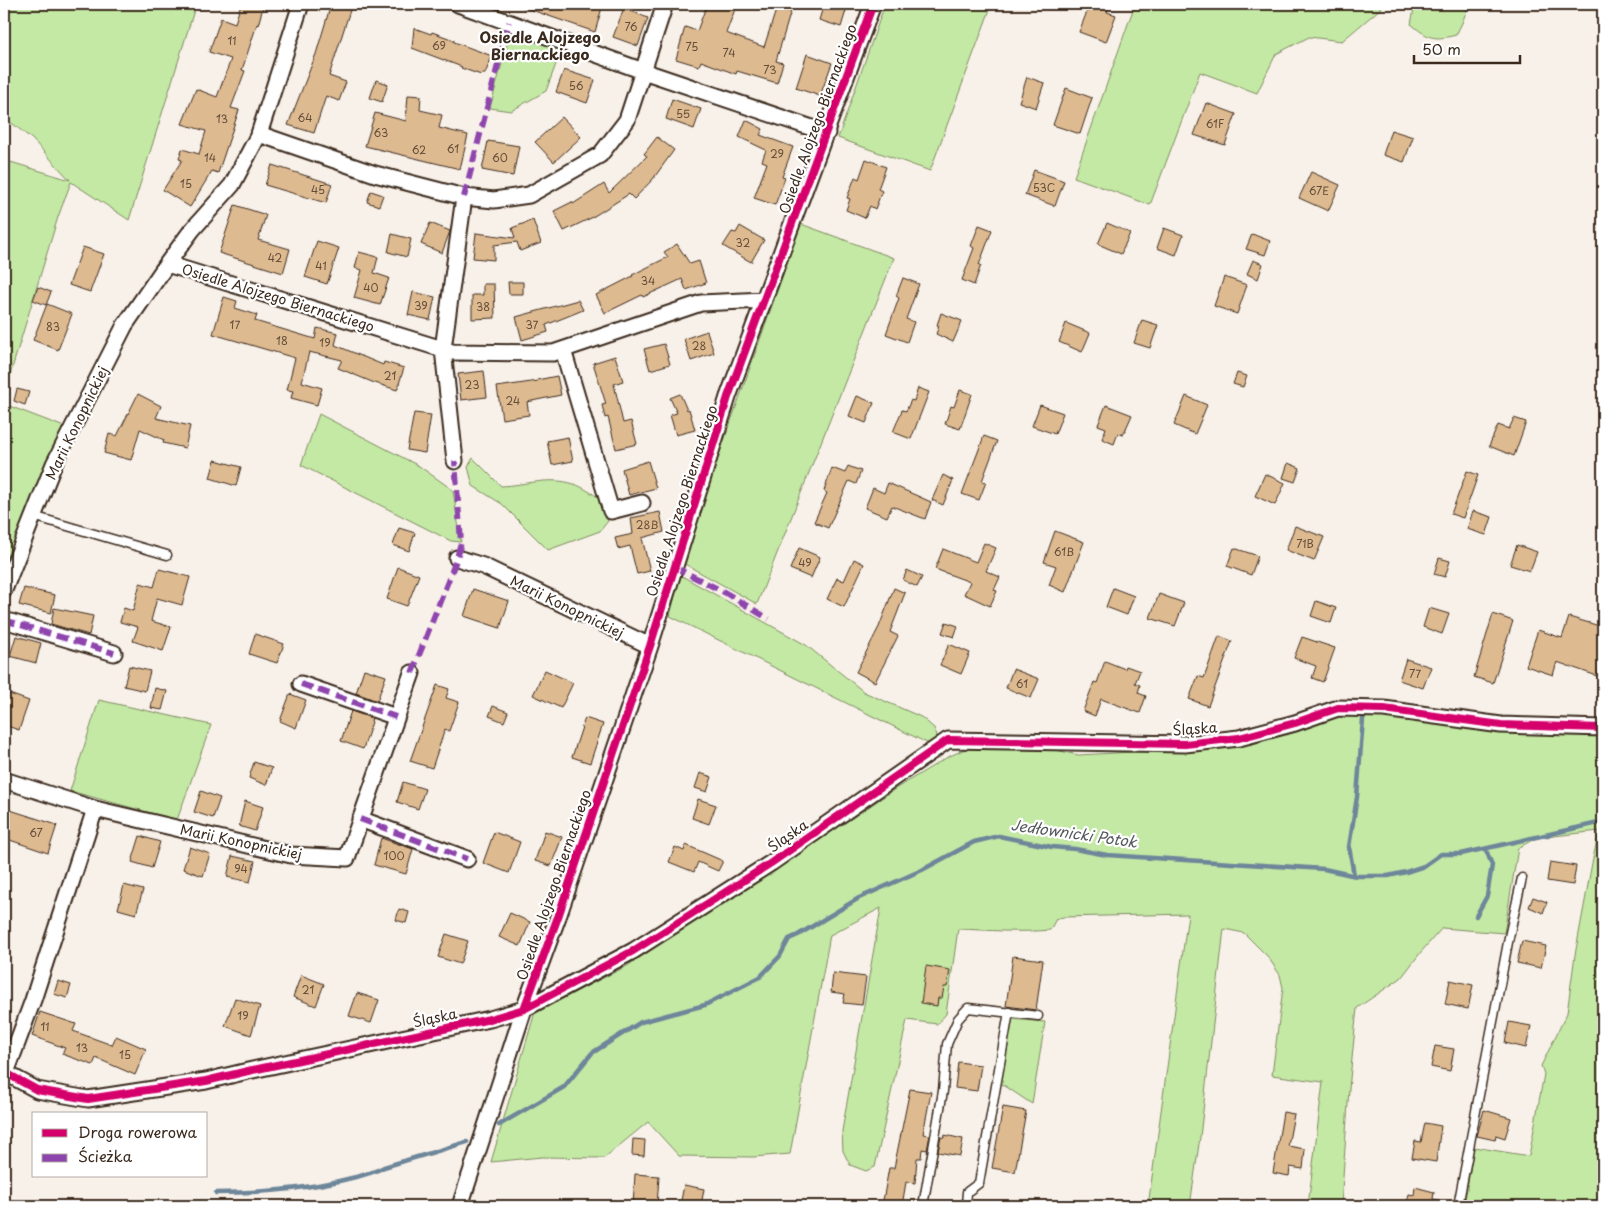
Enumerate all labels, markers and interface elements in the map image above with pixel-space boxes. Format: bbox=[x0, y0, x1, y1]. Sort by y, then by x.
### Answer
house number: 76 bbox=[624, 18, 638, 35]
street label: Osiedle Alojzego Biernackiego bbox=[773, 21, 862, 217]
district label: Osiedle Alojzego Biernackiego bbox=[479, 25, 601, 65]
house number: 11 bbox=[227, 32, 237, 49]
scale bar bbox=[1414, 32, 1521, 64]
house number: 69 bbox=[432, 37, 446, 54]
text: 50 m bbox=[1422, 37, 1461, 60]
house number: 75 bbox=[686, 38, 698, 55]
house number: 74 bbox=[722, 44, 736, 61]
house number: 73 bbox=[763, 61, 777, 78]
house number: 56 bbox=[569, 77, 584, 94]
house number: 55 bbox=[676, 105, 690, 122]
house number: 64 bbox=[298, 109, 312, 126]
house number: 13 bbox=[216, 110, 228, 127]
house number: 61F bbox=[1206, 115, 1224, 132]
house number: 63 bbox=[374, 124, 388, 141]
house number: 61 bbox=[447, 140, 459, 157]
house number: 62 bbox=[412, 141, 426, 158]
house number: 29 bbox=[770, 145, 784, 162]
house number: 14 bbox=[204, 149, 216, 166]
house number: 60 bbox=[492, 149, 508, 166]
house number: 15 bbox=[180, 175, 192, 192]
house number: 53C bbox=[1033, 179, 1055, 196]
house number: 45 bbox=[311, 181, 325, 198]
house number: 67E bbox=[1309, 182, 1329, 199]
house number: 32 bbox=[736, 234, 751, 251]
house number: 42 bbox=[268, 249, 283, 266]
house number: 41 bbox=[315, 257, 327, 274]
street label: Osiedle Alojzego Biernackiego bbox=[179, 258, 377, 337]
house number: 34 bbox=[641, 272, 655, 289]
house number: 40 bbox=[363, 279, 379, 296]
house number: 39 bbox=[414, 297, 428, 314]
house number: 38 bbox=[476, 298, 490, 315]
house number: 17 bbox=[230, 316, 241, 333]
house number: 37 bbox=[526, 316, 539, 333]
house number: 83 bbox=[46, 318, 60, 335]
house number: 18 bbox=[276, 332, 288, 349]
house number: 19 bbox=[319, 334, 331, 351]
house number: 28 bbox=[692, 337, 706, 354]
street label: Marii Konopnickiej bbox=[40, 362, 113, 483]
house number: 21 bbox=[384, 367, 396, 384]
house number: 23 bbox=[465, 376, 479, 393]
house number: 24 bbox=[506, 392, 520, 409]
street label: Osiedle Alojzego Biernackiego bbox=[641, 402, 722, 599]
house number: 28B bbox=[636, 516, 658, 533]
house number: 71B bbox=[1296, 535, 1314, 552]
house number: 61B bbox=[1054, 543, 1074, 560]
house number: 49 bbox=[798, 554, 812, 571]
street label: Marii Konopnickiej bbox=[507, 570, 628, 643]
house number: 77 bbox=[1409, 665, 1421, 682]
house number: 61 bbox=[1016, 675, 1028, 692]
street label: Śląska bbox=[1172, 716, 1218, 741]
street label: Osiedle Alojzego Biernackiego bbox=[511, 787, 596, 983]
water label: Jedłownicki Potok bbox=[1010, 812, 1139, 853]
street label: Śląska bbox=[763, 814, 812, 857]
street label: Marii Konopnickiej bbox=[178, 818, 304, 865]
house number: 67 bbox=[29, 824, 43, 841]
house number: 100 bbox=[383, 847, 405, 864]
house number: 94 bbox=[234, 860, 248, 877]
house number: 21 bbox=[302, 981, 314, 998]
street label: Śląska bbox=[411, 1003, 459, 1032]
house number: 19 bbox=[237, 1007, 249, 1024]
house number: 11 bbox=[40, 1018, 50, 1035]
house number: 13 bbox=[76, 1039, 88, 1056]
house number: 15 bbox=[119, 1046, 131, 1063]
legend bbox=[32, 1112, 208, 1178]
text: Droga rowerowa bbox=[78, 1120, 197, 1143]
text: Ścieżka bbox=[78, 1144, 133, 1167]

